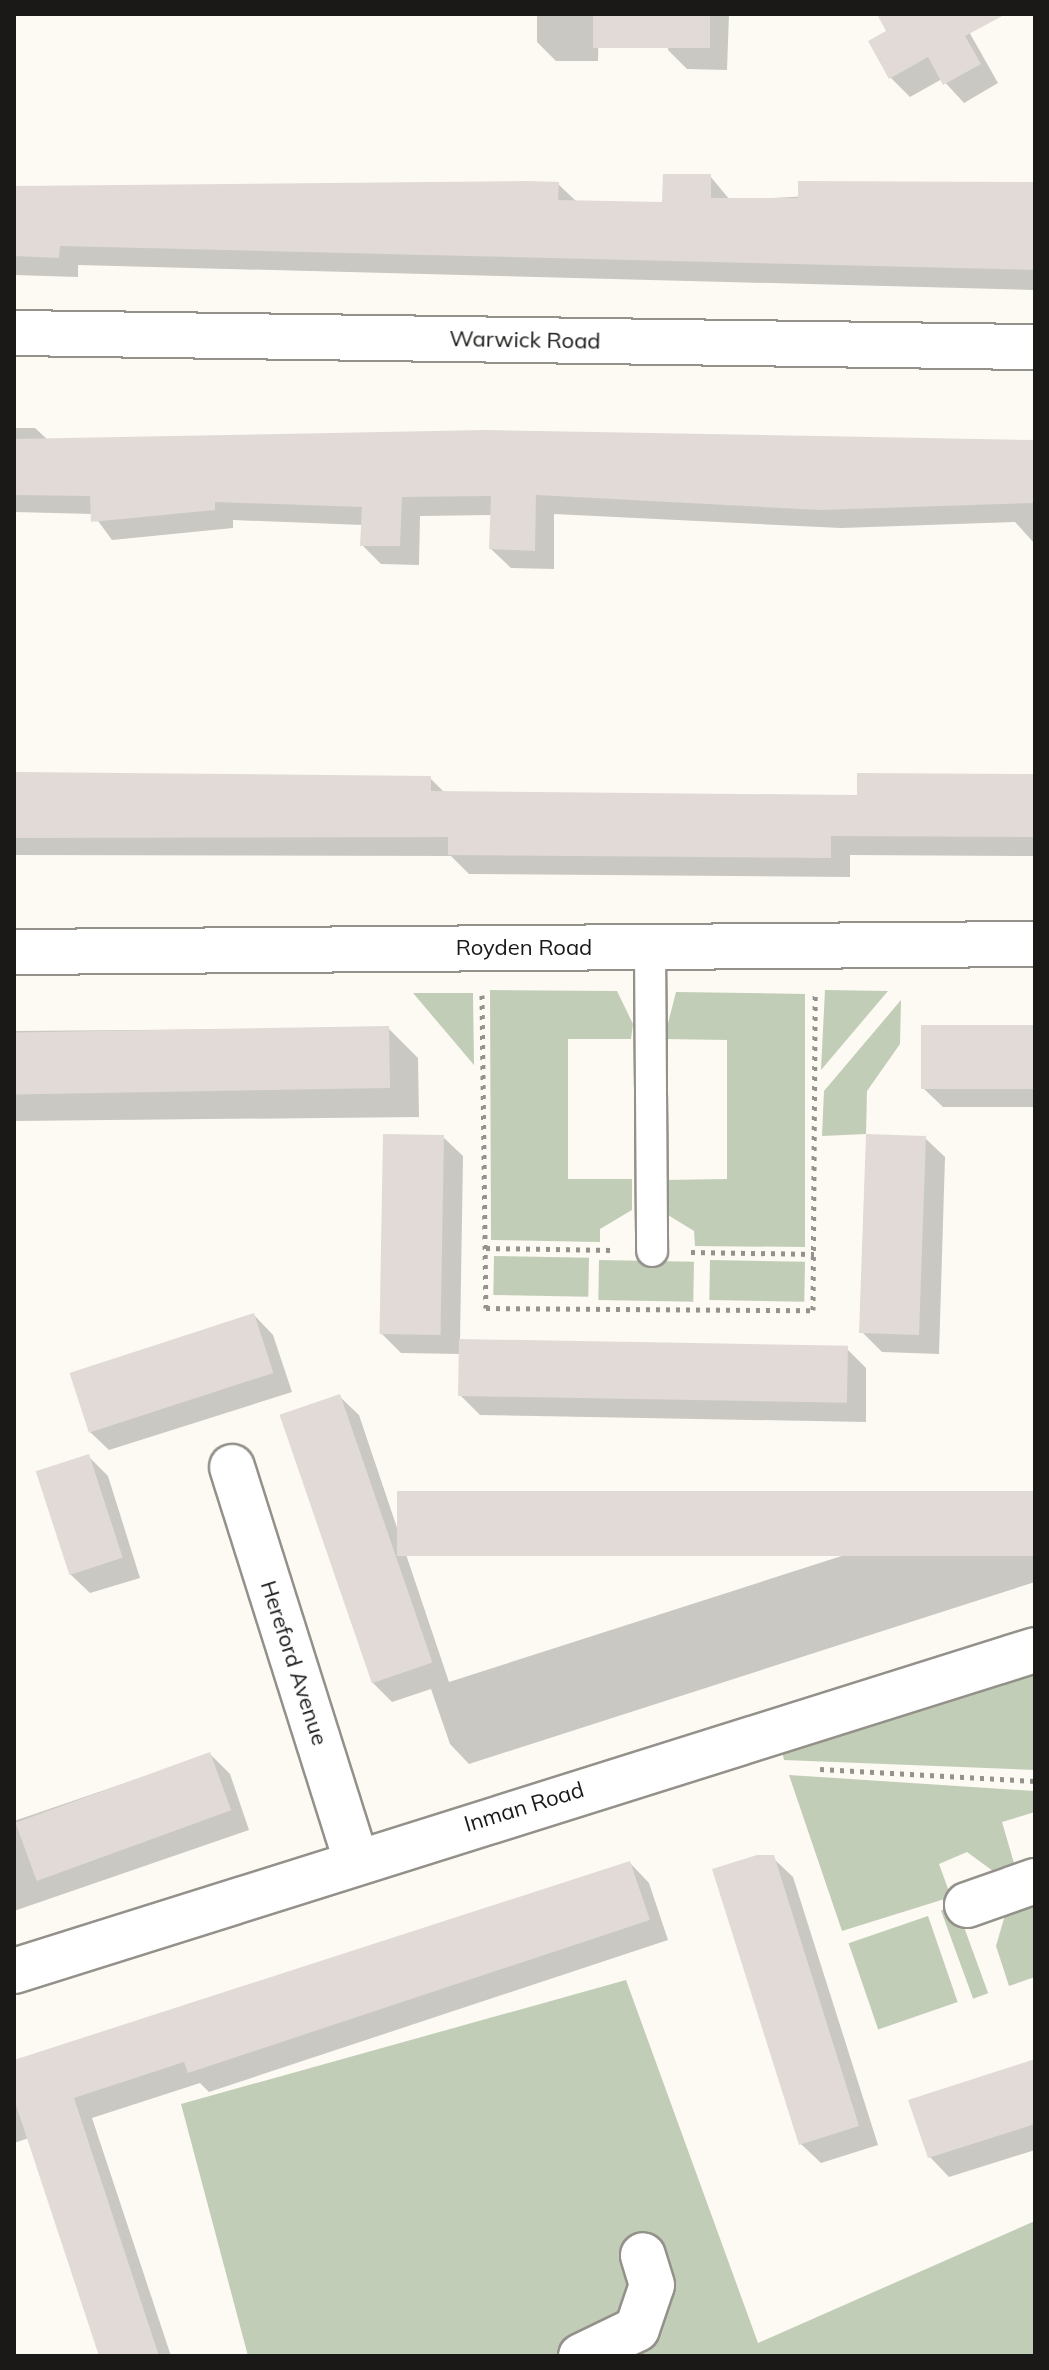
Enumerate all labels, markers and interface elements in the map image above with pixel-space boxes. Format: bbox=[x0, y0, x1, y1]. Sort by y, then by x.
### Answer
street label: Warwick Road bbox=[449, 325, 601, 355]
street label: Royden Road bbox=[456, 935, 592, 961]
street label: Hereford Avenue bbox=[255, 1577, 333, 1749]
street label: Inman Road bbox=[461, 1776, 587, 1838]

